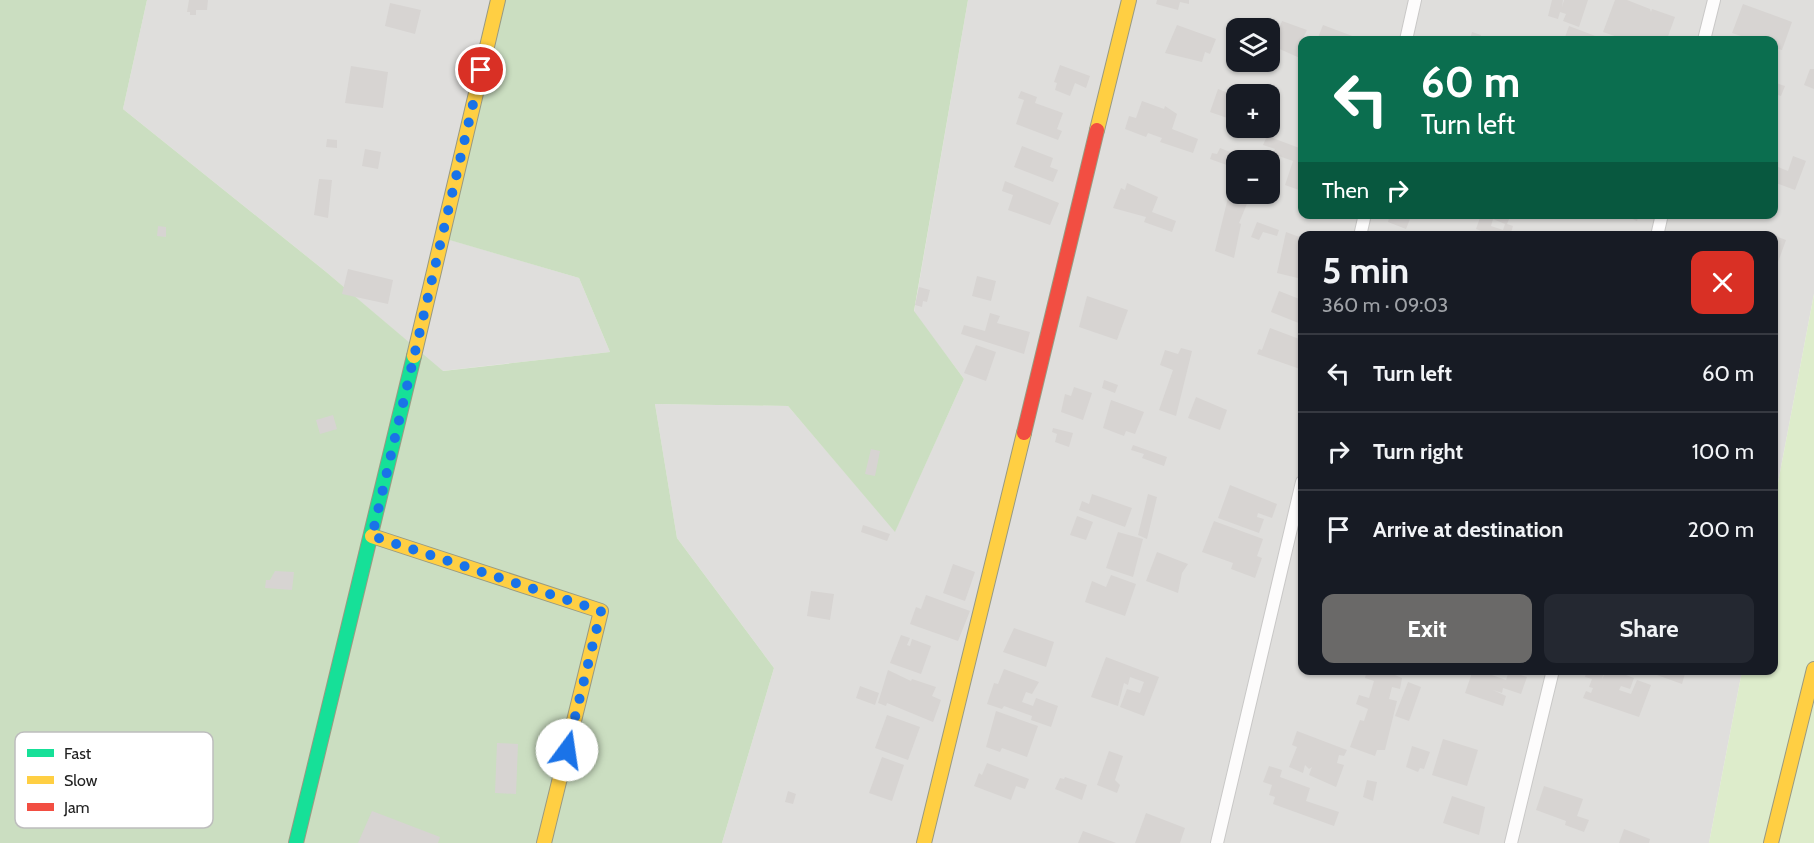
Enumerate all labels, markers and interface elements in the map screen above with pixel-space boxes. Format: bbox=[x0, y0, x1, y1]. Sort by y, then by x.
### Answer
map controls bbox=[1226, 18, 1280, 204]
button: layers bbox=[1226, 18, 1280, 72]
pin bbox=[455, 44, 506, 95]
icon: arrive bbox=[464, 53, 497, 86]
text: 60 m bbox=[1421, 56, 1520, 108]
icon: left bbox=[1322, 60, 1400, 138]
button: + bbox=[1226, 84, 1280, 138]
text: Turn left bbox=[1421, 108, 1515, 141]
button: − bbox=[1226, 150, 1280, 204]
icon: right bbox=[1381, 174, 1414, 207]
text: Then bbox=[1322, 177, 1369, 204]
text: 5 min bbox=[1322, 248, 1409, 292]
button: close bbox=[1691, 251, 1754, 314]
text: 360 m · 09:03 bbox=[1322, 293, 1448, 317]
icon: left bbox=[1322, 357, 1355, 390]
text: Turn left bbox=[1373, 360, 1452, 387]
text: 60 m bbox=[1702, 360, 1754, 387]
icon: right bbox=[1322, 435, 1355, 468]
text: Turn right bbox=[1373, 438, 1463, 465]
text: 100 m bbox=[1692, 438, 1754, 465]
icon: arrive bbox=[1322, 513, 1355, 546]
text: Arrive at destination bbox=[1373, 516, 1563, 543]
text: 200 m bbox=[1688, 516, 1754, 543]
button: Exit bbox=[1322, 594, 1532, 663]
button: Share bbox=[1544, 594, 1754, 663]
position arrow bbox=[535, 718, 599, 782]
legend bbox=[15, 732, 213, 828]
text: Fast bbox=[64, 744, 92, 763]
text: Slow bbox=[64, 771, 98, 790]
text: Jam bbox=[63, 798, 90, 817]

